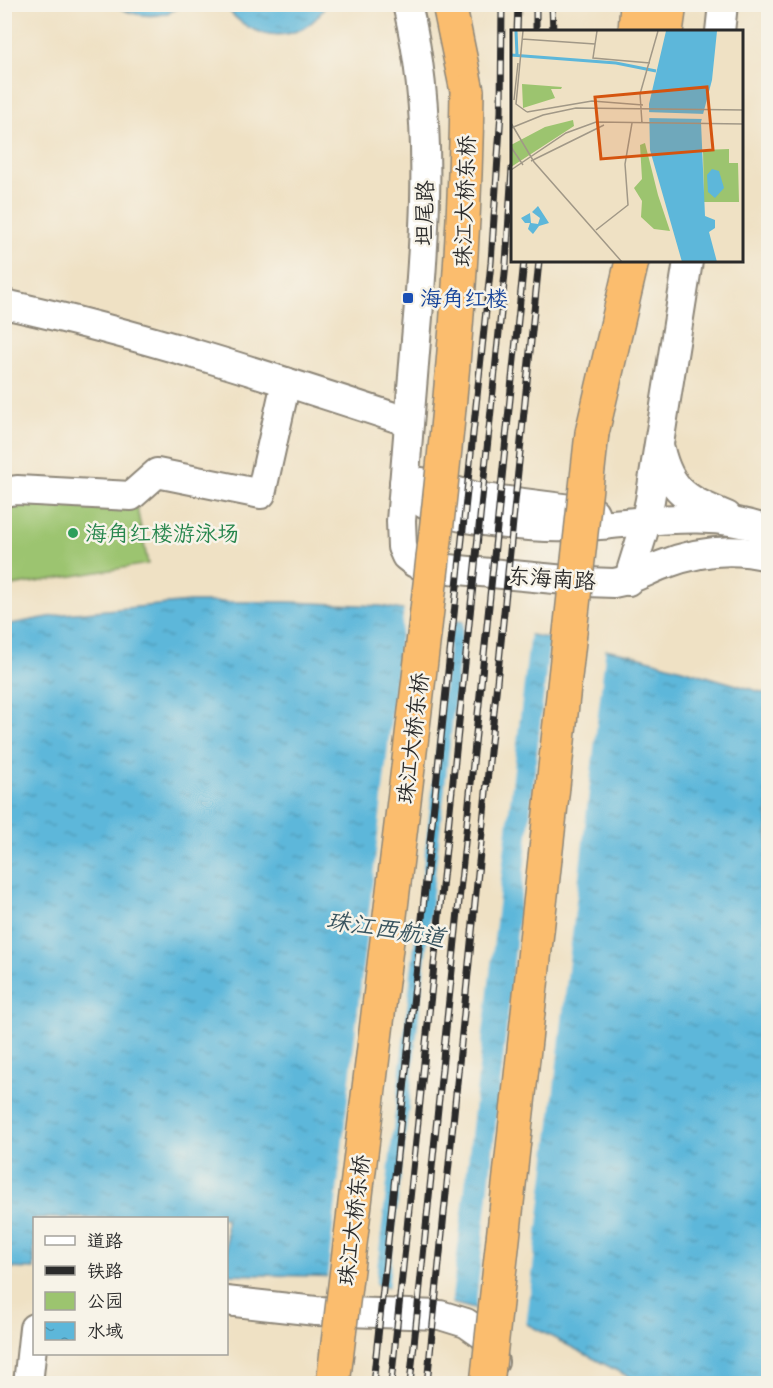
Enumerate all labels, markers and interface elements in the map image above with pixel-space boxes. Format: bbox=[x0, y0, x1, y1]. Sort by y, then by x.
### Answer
inset map bbox=[511, 30, 743, 262]
street label: 珠江大桥东桥 bbox=[448, 135, 483, 268]
street label: 坦尾路 bbox=[409, 180, 442, 246]
place label: 海角红楼 bbox=[420, 284, 508, 315]
marker: 海角红楼 bbox=[401, 291, 415, 305]
place label: 海角红楼游泳场 bbox=[85, 519, 239, 550]
marker: 海角红楼游泳场 bbox=[66, 526, 80, 540]
street label: 东海南路 bbox=[507, 561, 597, 598]
street label: 珠江大桥东桥 bbox=[390, 671, 437, 806]
water label: 珠江西航道 bbox=[324, 904, 450, 956]
street label: 珠江大桥东桥 bbox=[331, 1153, 378, 1288]
legend bbox=[33, 1217, 228, 1355]
text: 道路 bbox=[87, 1229, 123, 1254]
text: 铁路 bbox=[87, 1259, 123, 1284]
text: 公园 bbox=[87, 1289, 123, 1314]
text: 水域 bbox=[87, 1319, 123, 1344]

